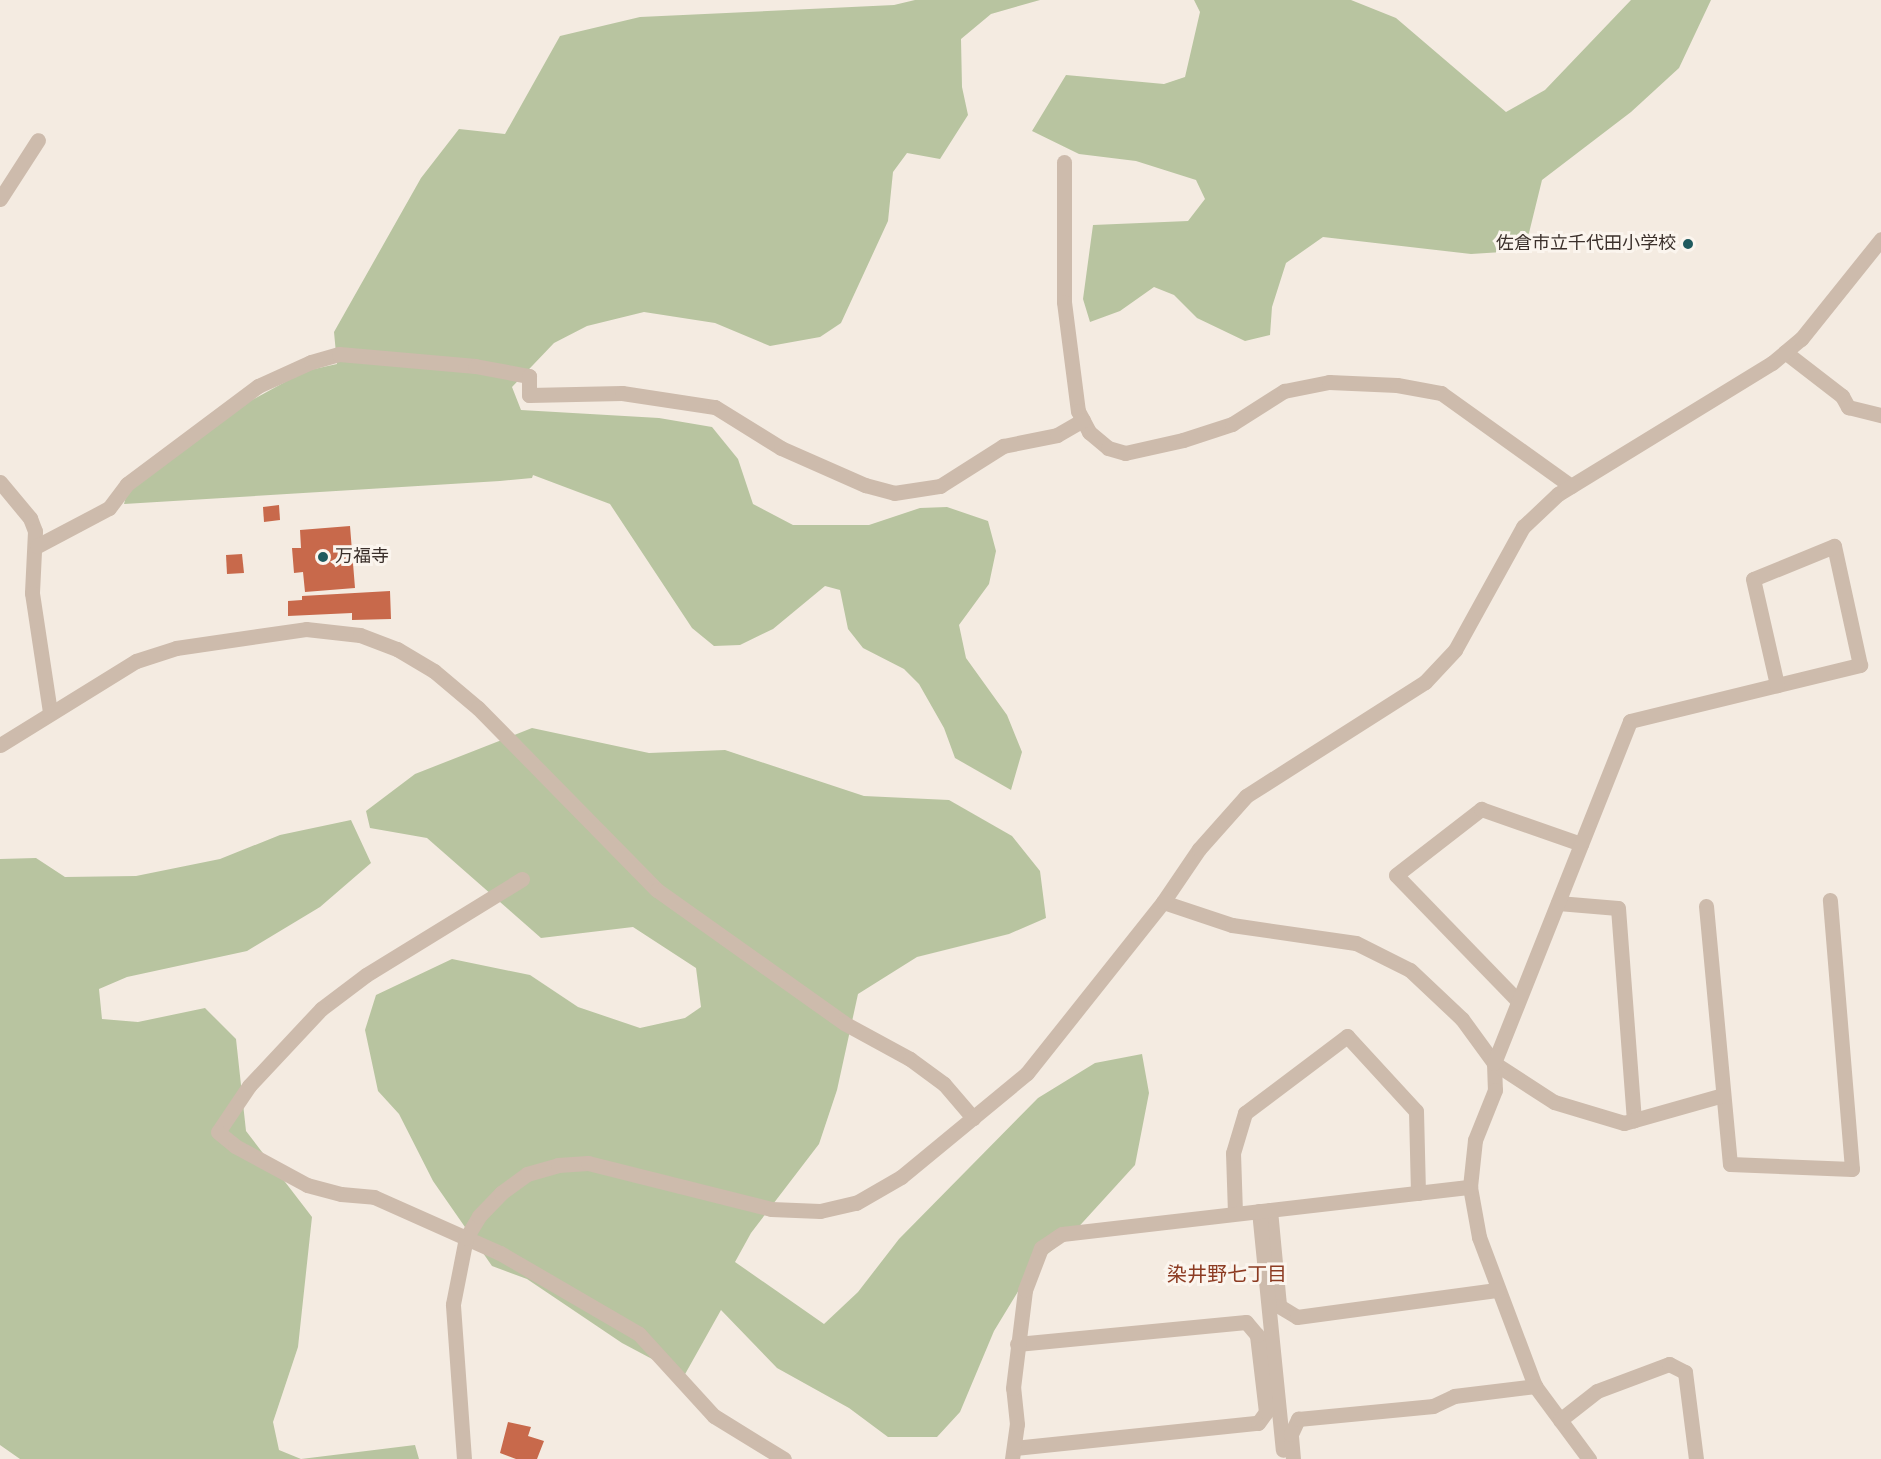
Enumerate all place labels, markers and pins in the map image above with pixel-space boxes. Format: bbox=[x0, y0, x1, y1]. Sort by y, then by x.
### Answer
place label: 佐倉市立千代田小学校 bbox=[1496, 233, 1676, 255]
marker: 佐倉市立千代田小学校 bbox=[1681, 237, 1695, 251]
place label: 万福寺 bbox=[335, 546, 389, 568]
marker: 万福寺 bbox=[316, 550, 330, 564]

